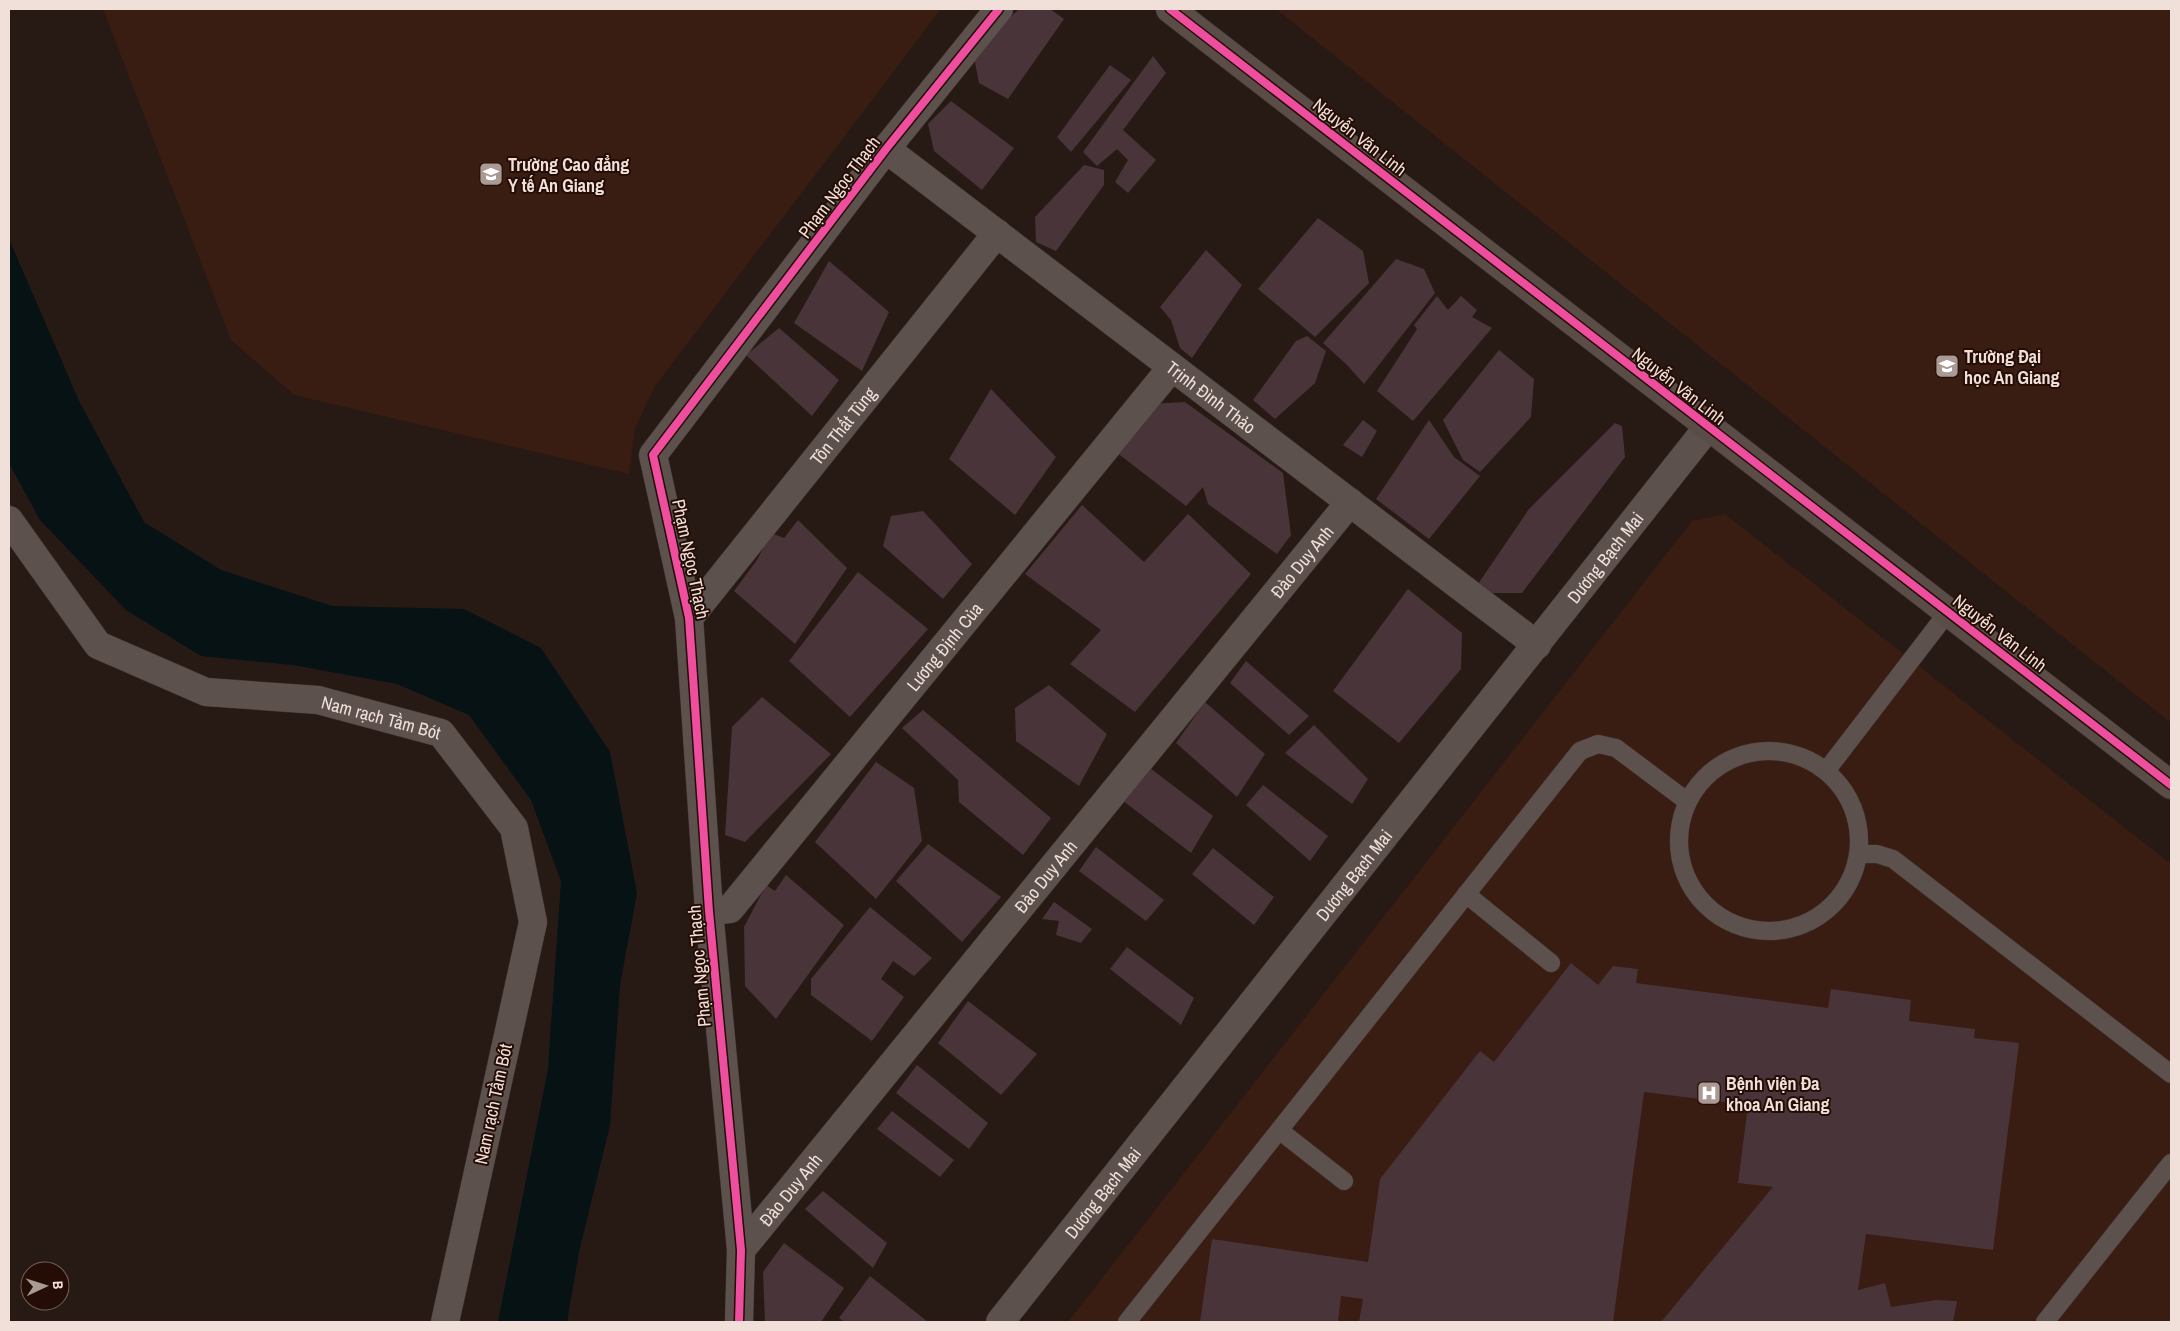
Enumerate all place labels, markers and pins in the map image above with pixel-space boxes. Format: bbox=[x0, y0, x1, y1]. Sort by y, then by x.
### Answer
place label: Trường Cao đẳng Y tế An Giang bbox=[508, 152, 629, 198]
school or university icon: Trường Cao đẳng Y tế An Giang bbox=[478, 161, 504, 187]
place label: Trường Đại học An Giang bbox=[1964, 344, 2059, 390]
school or university icon: Trường Đại học An Giang bbox=[1934, 353, 1960, 379]
place label: Bệnh viện Đa khoa An Giang bbox=[1726, 1071, 1830, 1117]
hospital icon: Bệnh viện Đa khoa An Giang bbox=[1696, 1080, 1722, 1106]

